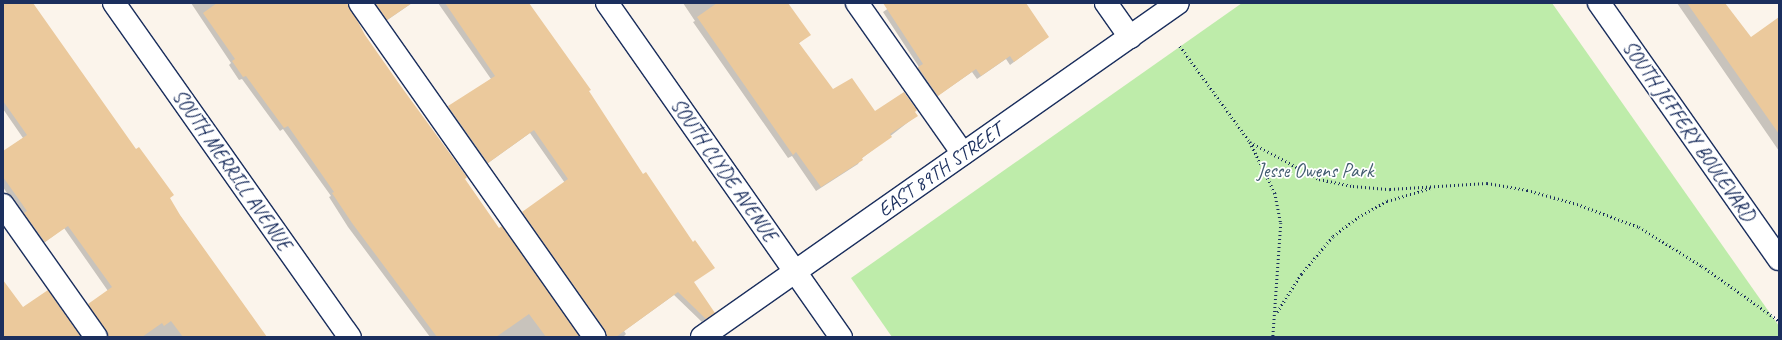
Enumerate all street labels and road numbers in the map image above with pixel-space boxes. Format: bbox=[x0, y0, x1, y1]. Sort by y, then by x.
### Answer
street label: SOUTH JEFFERY BOULEVARD bbox=[1617, 36, 1761, 226]
street label: SOUTH MERRILL AVENUE bbox=[168, 85, 296, 255]
street label: SOUTH CLYDE AVENUE bbox=[666, 94, 782, 246]
street label: EAST 89TH STREET bbox=[873, 118, 1007, 222]

